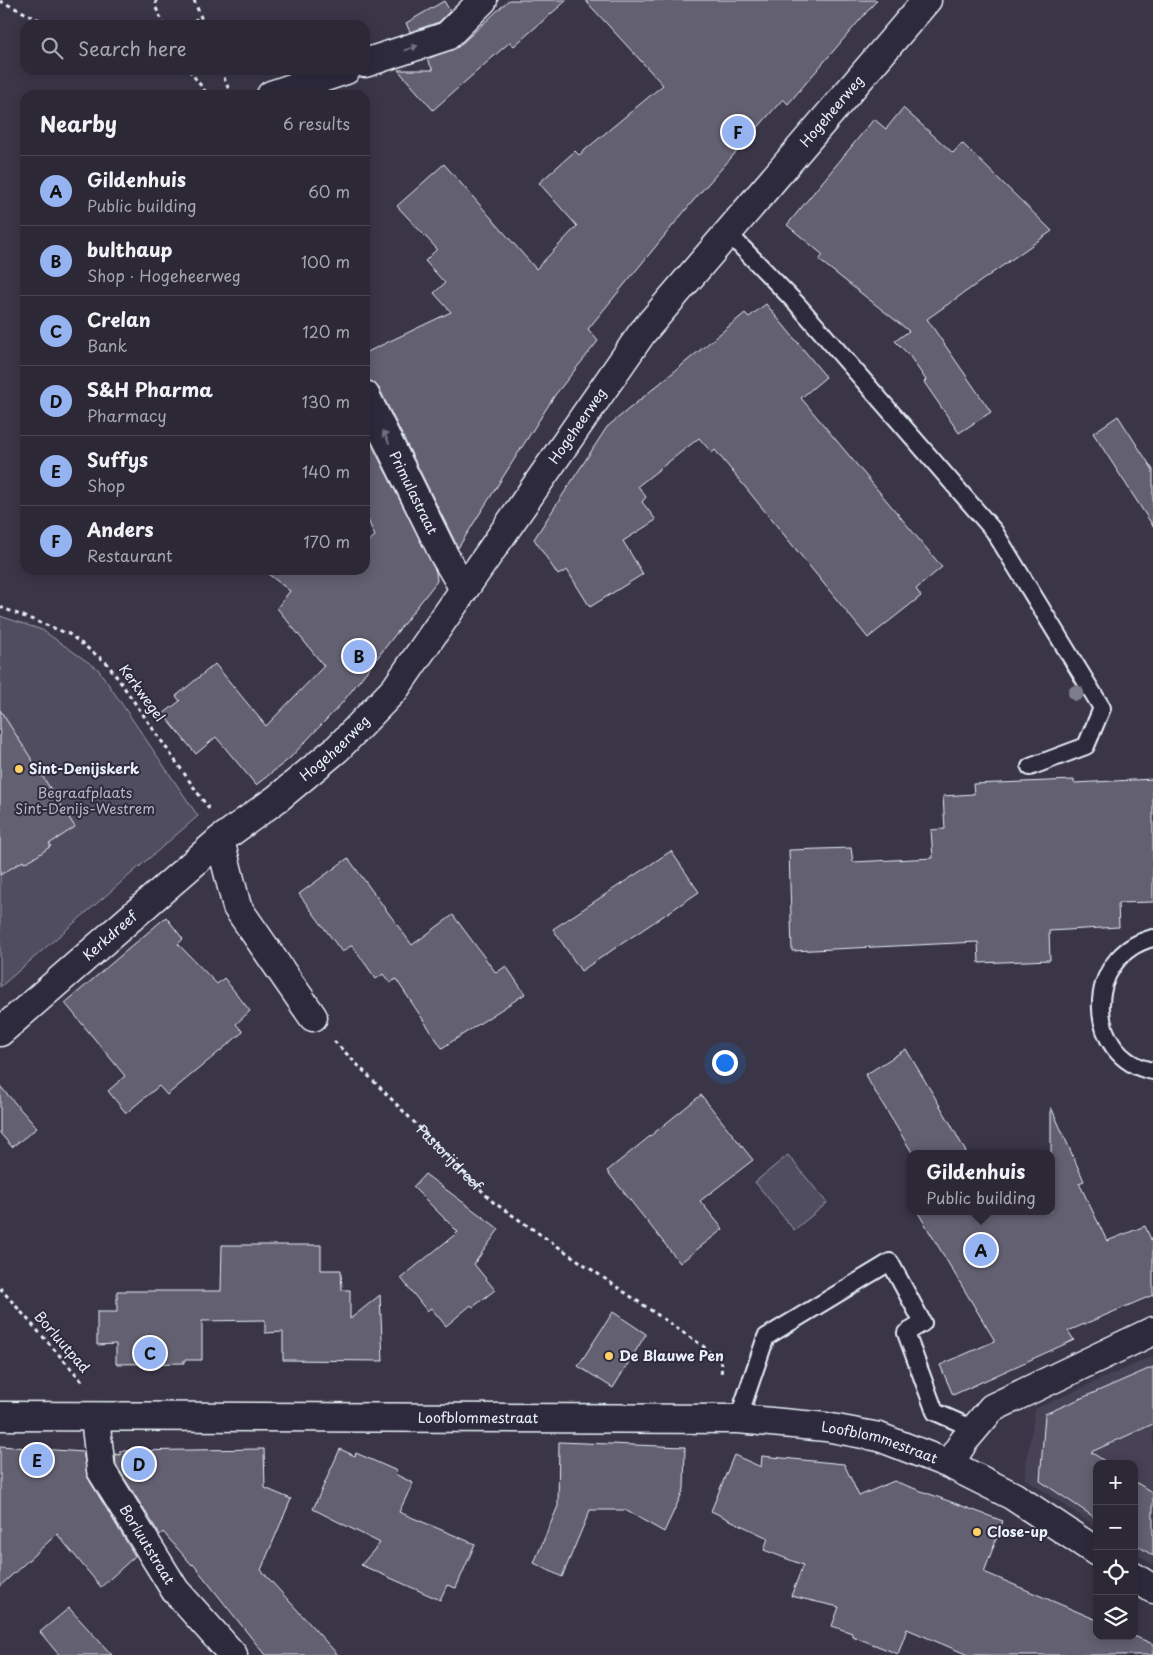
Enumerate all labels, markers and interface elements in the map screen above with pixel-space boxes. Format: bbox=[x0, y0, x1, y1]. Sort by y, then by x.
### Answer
search box bbox=[20, 20, 370, 75]
icon: search bbox=[38, 34, 66, 62]
text: Search here bbox=[78, 34, 187, 62]
one-way arrow bbox=[404, 44, 419, 52]
street label: Hogeheerweg bbox=[795, 70, 868, 152]
text: Nearby bbox=[40, 107, 117, 139]
text: 6 results bbox=[283, 111, 350, 135]
pin: F bbox=[722, 113, 754, 151]
text: Gildenhuis bbox=[87, 165, 186, 193]
text: A bbox=[50, 179, 62, 203]
text: 60 m bbox=[308, 179, 350, 203]
text: Public building bbox=[87, 193, 197, 217]
text: bulthaup bbox=[87, 235, 173, 263]
text: B bbox=[51, 249, 61, 273]
text: 100 m bbox=[301, 249, 350, 273]
text: Shop · Hogeheerweg bbox=[87, 263, 241, 287]
text: Crelan bbox=[87, 305, 151, 333]
text: C bbox=[50, 319, 62, 343]
text: 120 m bbox=[303, 319, 350, 343]
text: Bank bbox=[87, 333, 127, 357]
text: S&H Pharma bbox=[87, 375, 213, 403]
street label: Hogeheerweg bbox=[543, 383, 611, 468]
text: D bbox=[50, 389, 62, 413]
text: 130 m bbox=[302, 389, 350, 413]
text: Pharmacy bbox=[87, 403, 167, 427]
one-way arrow bbox=[382, 429, 390, 444]
text: Suffys bbox=[87, 445, 148, 473]
street label: Primulastraat bbox=[384, 447, 443, 538]
text: E bbox=[51, 459, 61, 483]
text: 140 m bbox=[302, 459, 350, 483]
text: Shop bbox=[87, 473, 125, 497]
text: Anders bbox=[87, 515, 154, 543]
text: F bbox=[51, 529, 61, 553]
text: 170 m bbox=[304, 529, 350, 553]
text: Restaurant bbox=[87, 543, 173, 567]
pin: B bbox=[343, 637, 375, 675]
street label: Kerkwegel bbox=[114, 660, 170, 726]
street label: Hogeheerweg bbox=[295, 710, 374, 786]
place label: Sint-Denijskerk bbox=[29, 758, 140, 779]
marker: Sint-Denijskerk bbox=[13, 763, 25, 775]
park label: Begraafplaats Sint-Denijs-Westrem bbox=[15, 782, 155, 819]
street label: Kerkdreef bbox=[78, 905, 143, 965]
your location bbox=[712, 1050, 738, 1076]
street label: Pastorijdreef bbox=[412, 1119, 488, 1196]
popup bbox=[907, 1150, 1055, 1215]
text: Gildenhuis bbox=[926, 1157, 1025, 1185]
text: Public building bbox=[926, 1185, 1036, 1209]
pin: A bbox=[965, 1231, 997, 1269]
street label: Borluutpad bbox=[30, 1306, 95, 1377]
pin: C bbox=[134, 1334, 166, 1372]
place label: De Blauwe Pen bbox=[619, 1345, 724, 1366]
marker: De Blauwe Pen bbox=[603, 1350, 615, 1362]
street label: Loofblommestraat bbox=[418, 1407, 539, 1428]
street label: Loofblommestraat bbox=[820, 1416, 941, 1469]
pin: E bbox=[21, 1441, 53, 1479]
pin: D bbox=[123, 1445, 155, 1483]
map controls bbox=[1093, 1460, 1138, 1640]
button: + bbox=[1093, 1460, 1138, 1505]
street label: Borluutstraat bbox=[115, 1500, 180, 1589]
button: − bbox=[1093, 1505, 1138, 1550]
place label: Close-up bbox=[987, 1521, 1048, 1542]
marker: Close-up bbox=[971, 1526, 983, 1538]
button: locate bbox=[1093, 1550, 1138, 1595]
button: layers bbox=[1093, 1595, 1138, 1640]

